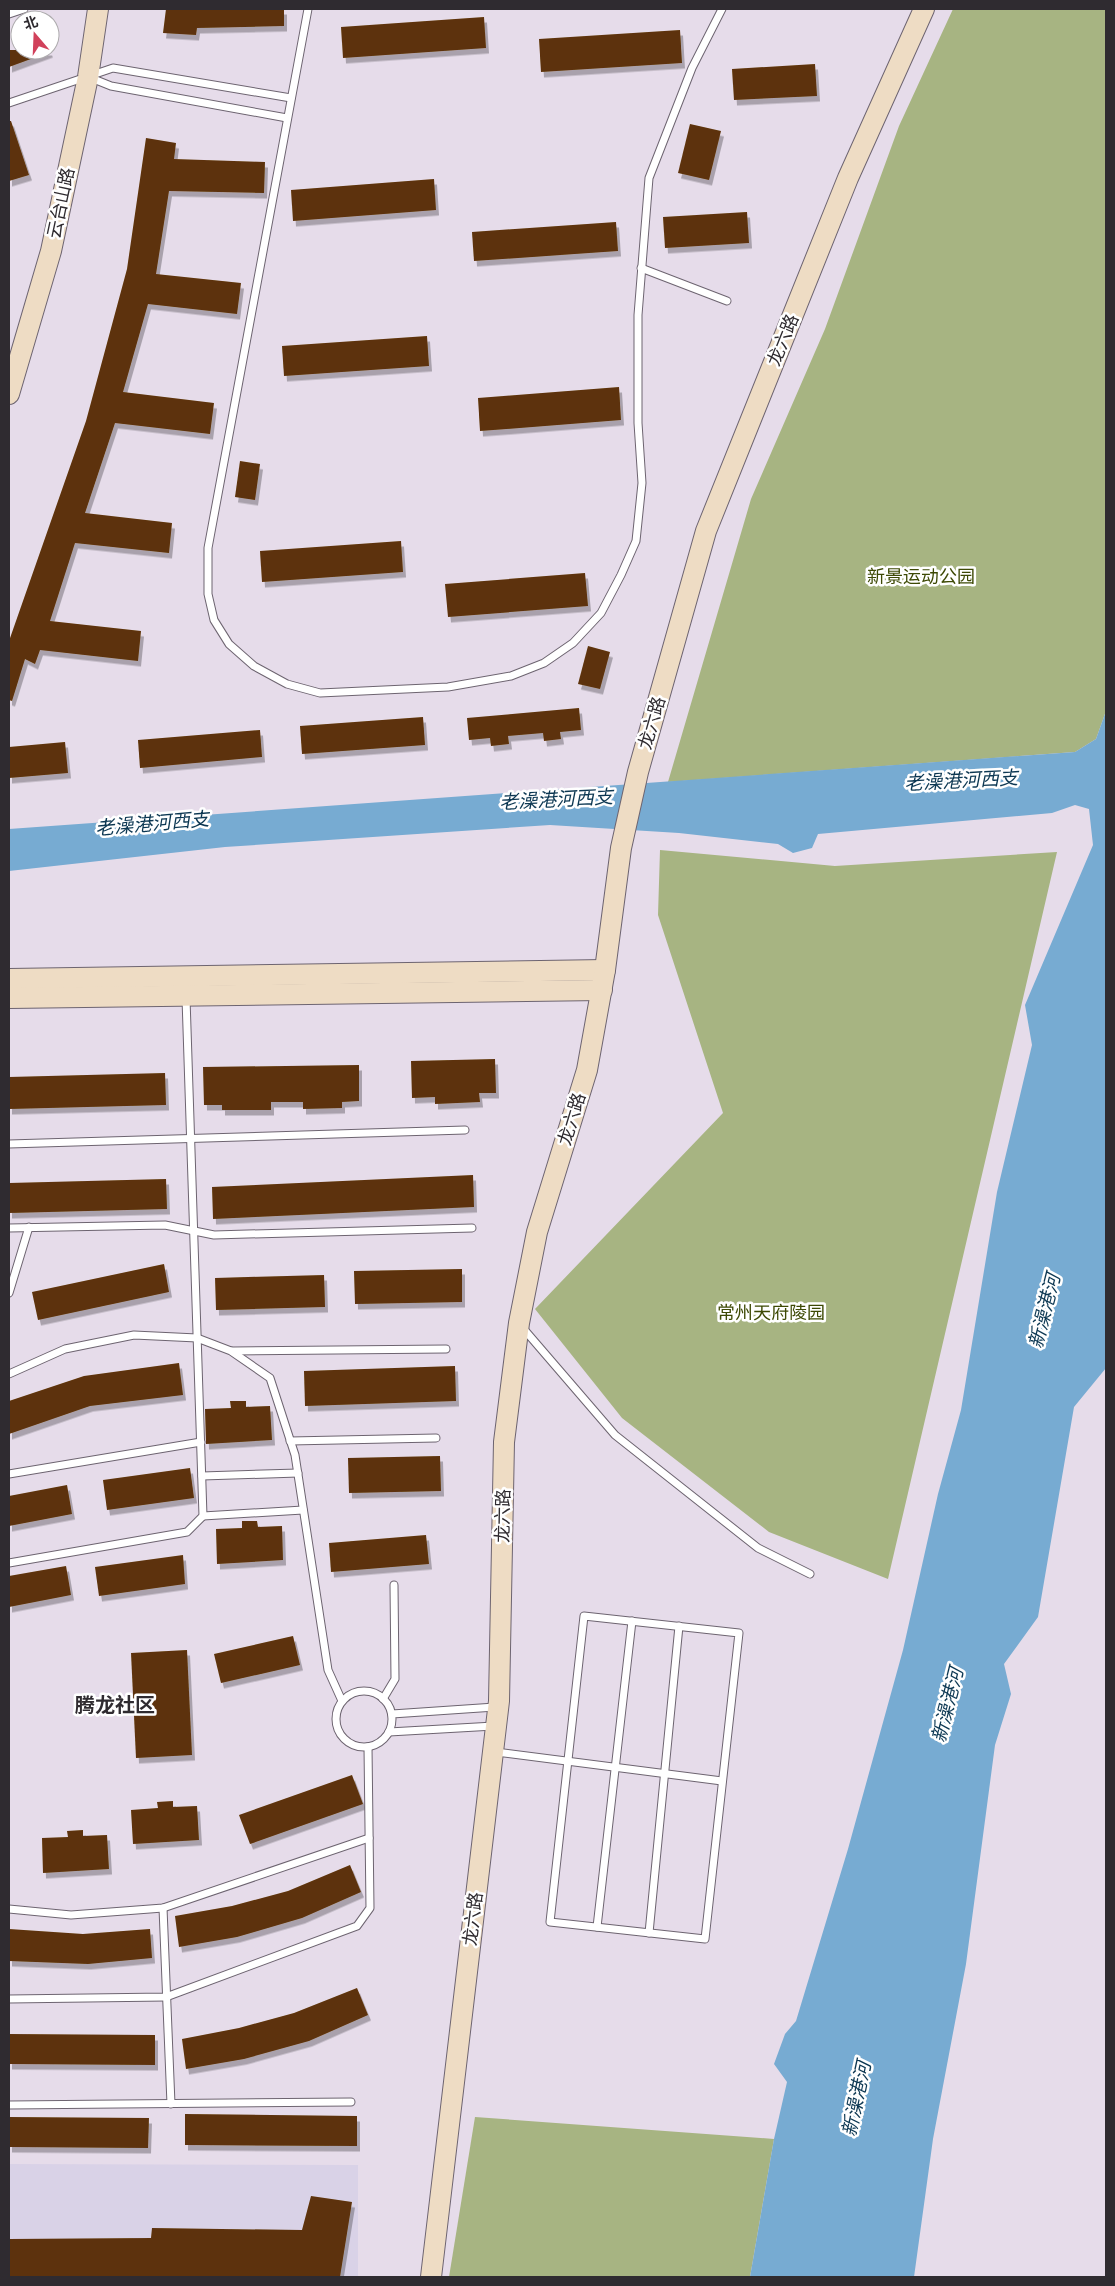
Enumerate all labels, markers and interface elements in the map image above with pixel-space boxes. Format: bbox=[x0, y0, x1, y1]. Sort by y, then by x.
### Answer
north arrow bbox=[10, 10, 60, 60]
text: 北 bbox=[22, 14, 40, 33]
street label: 云台山路 bbox=[44, 166, 78, 240]
street label: 龙六路 bbox=[764, 311, 802, 369]
park label: 新景运动公园 bbox=[867, 567, 975, 587]
street label: 龙六路 bbox=[635, 694, 669, 752]
water label: 老澡港河西支 bbox=[904, 768, 1020, 794]
water label: 老澡港河西支 bbox=[499, 787, 615, 813]
water label: 老澡港河西支 bbox=[94, 809, 212, 839]
street label: 龙六路 bbox=[555, 1090, 589, 1148]
water label: 新澡港河 bbox=[1025, 1268, 1065, 1351]
park label: 常州天府陵园 bbox=[717, 1303, 825, 1323]
street label: 龙六路 bbox=[493, 1489, 513, 1543]
water label: 新澡港河 bbox=[928, 1662, 968, 1745]
district label: 腾龙社区 bbox=[75, 1694, 155, 1716]
street label: 龙六路 bbox=[460, 1891, 486, 1947]
water label: 新澡港河 bbox=[838, 2056, 875, 2138]

